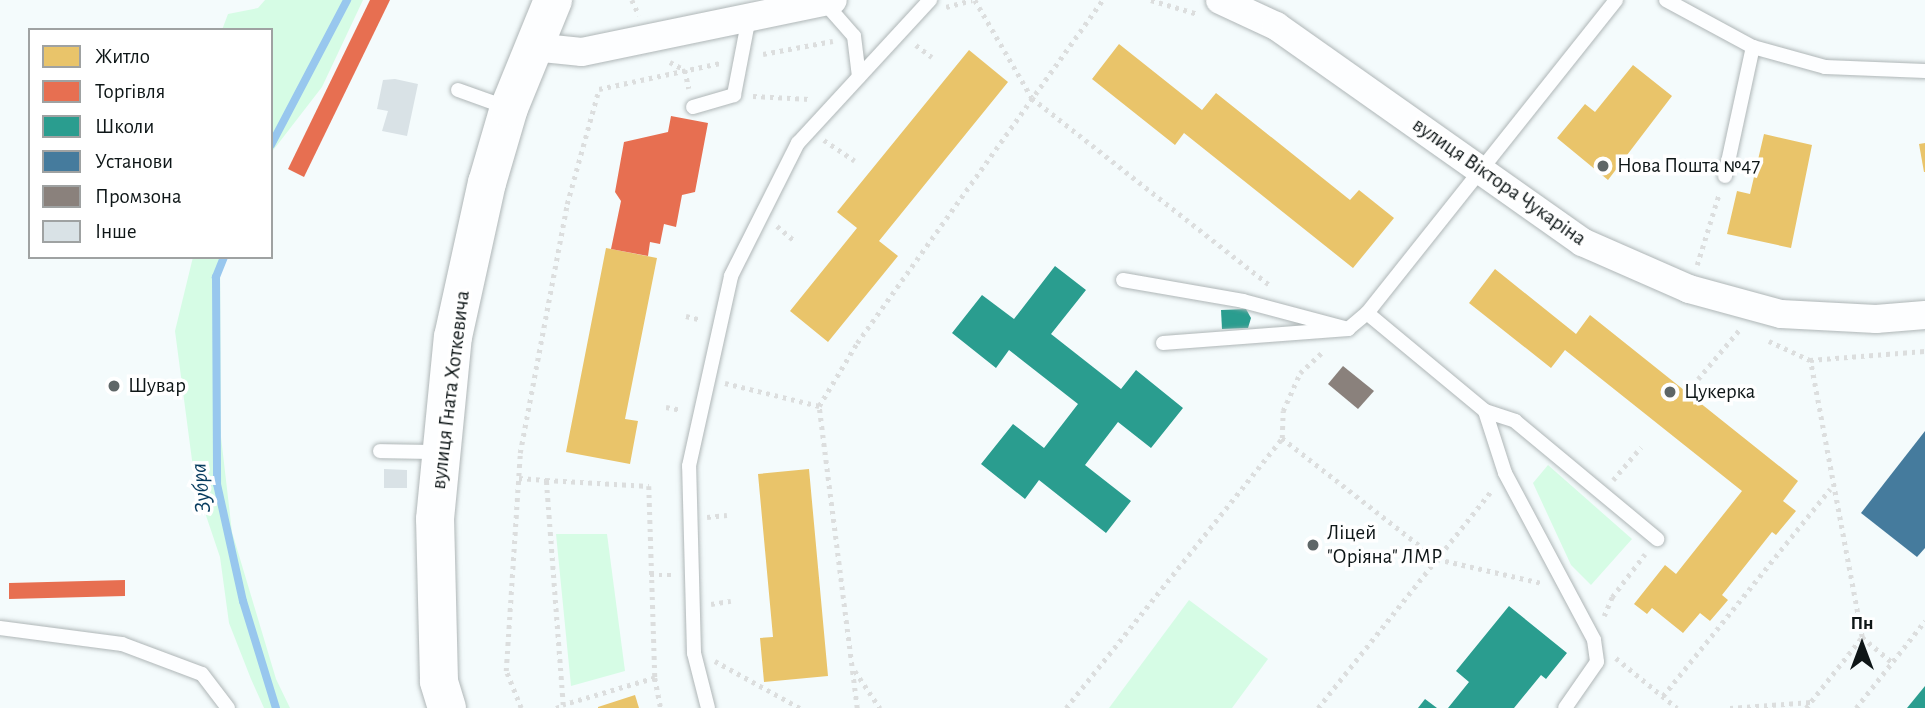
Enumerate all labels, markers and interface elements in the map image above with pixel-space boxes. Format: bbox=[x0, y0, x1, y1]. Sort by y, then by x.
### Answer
legend bbox=[28, 28, 273, 259]
text: Житло bbox=[95, 46, 150, 67]
text: Торгівля bbox=[95, 81, 165, 102]
street label: вулиця Віктора Чукаріна bbox=[1407, 113, 1591, 251]
text: Школи bbox=[95, 116, 154, 137]
text: Установи bbox=[95, 151, 173, 172]
place label: Нова Пошта №47 bbox=[1617, 153, 1760, 179]
marker: Нова Пошта №47 bbox=[1595, 158, 1611, 174]
text: Промзона bbox=[95, 186, 182, 207]
text: Інше bbox=[95, 221, 137, 242]
street label: вулиця Гната Хоткевича bbox=[426, 289, 476, 491]
place label: Шувар bbox=[128, 373, 186, 399]
marker: Шувар bbox=[106, 378, 122, 394]
place label: Цукерка bbox=[1684, 379, 1755, 405]
marker: Цукерка bbox=[1662, 384, 1678, 400]
water label: Зубра bbox=[186, 462, 218, 514]
place label: Ліцей "Оріяна" ЛМР bbox=[1327, 520, 1442, 570]
marker: Ліцей "Оріяна" ЛМР bbox=[1305, 537, 1321, 553]
north arrow bbox=[1827, 610, 1897, 680]
text: Пн bbox=[1850, 614, 1874, 633]

